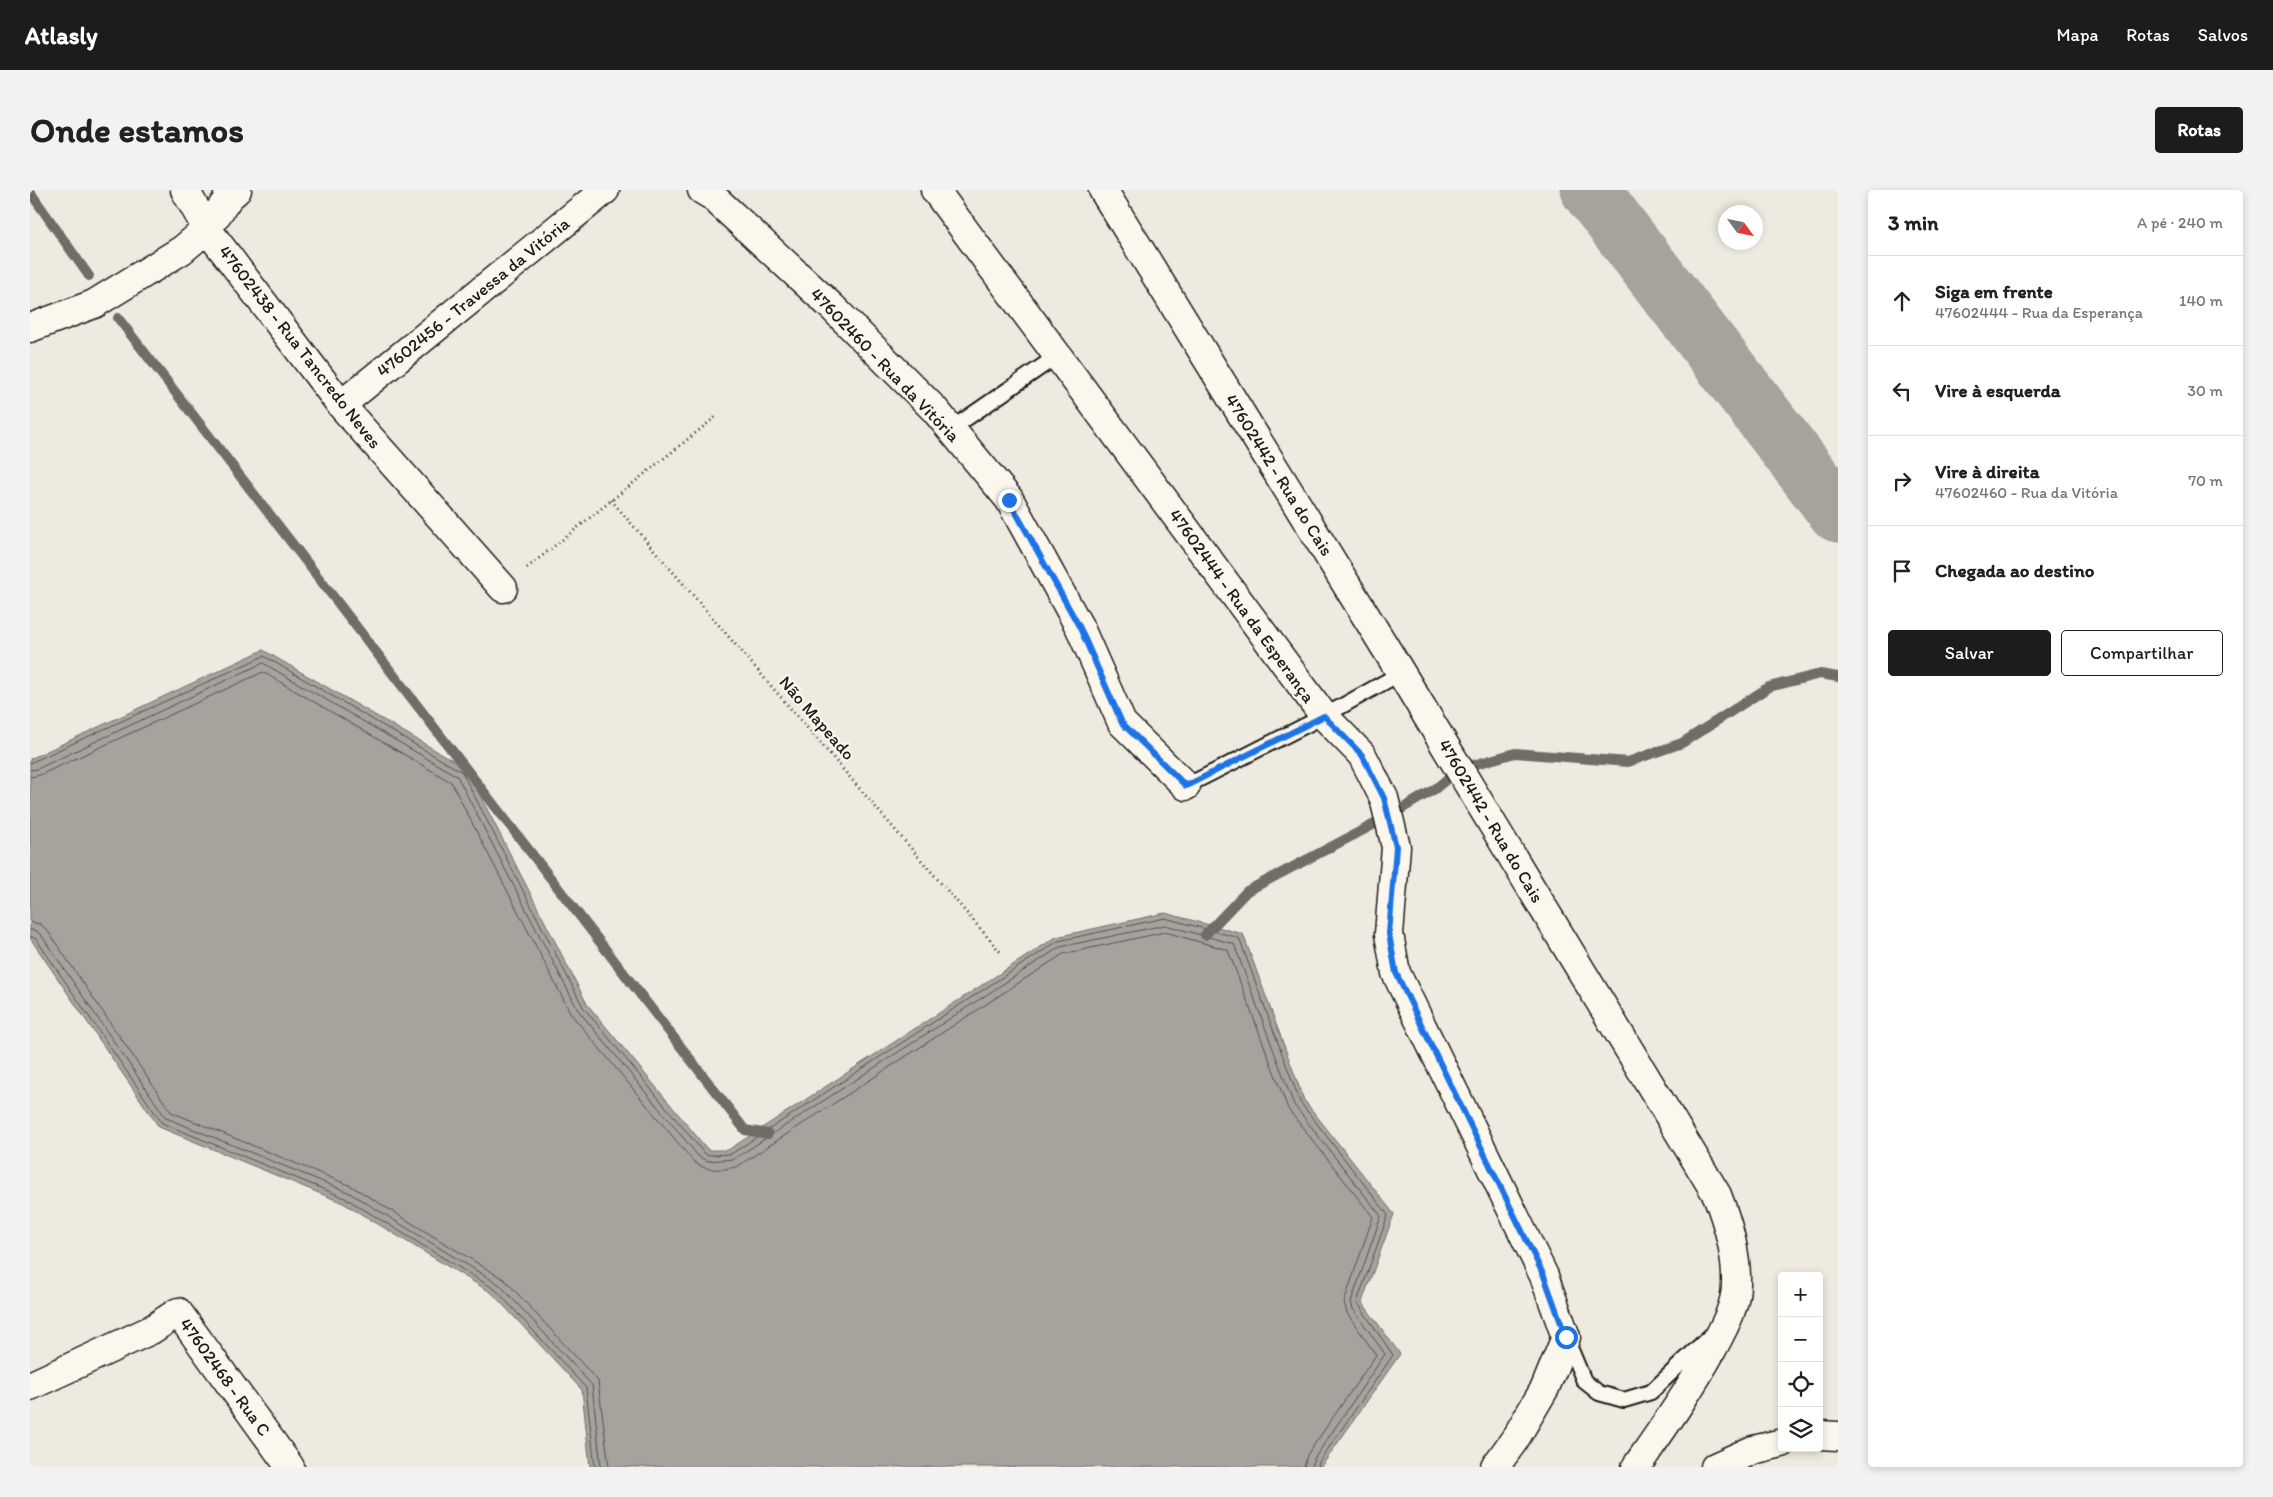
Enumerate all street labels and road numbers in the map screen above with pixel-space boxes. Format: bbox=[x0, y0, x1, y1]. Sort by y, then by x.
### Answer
street label: 47602456 - Travessa da Vitória bbox=[372, 212, 574, 382]
street label: 47602438 - Rua Tancredo Neves bbox=[214, 241, 386, 453]
street label: 47602460 - Rua da Vitória bbox=[806, 283, 965, 447]
street label: 47602442 - Rua do Cais bbox=[1220, 390, 1338, 560]
street label: 47602444 - Rua da Esperança bbox=[1164, 505, 1320, 708]
street label: Não Mapeado bbox=[774, 671, 860, 765]
street label: 47602442 - Rua do Cais bbox=[1433, 735, 1549, 907]
street label: 47602468 - Rua C bbox=[175, 1314, 275, 1440]

